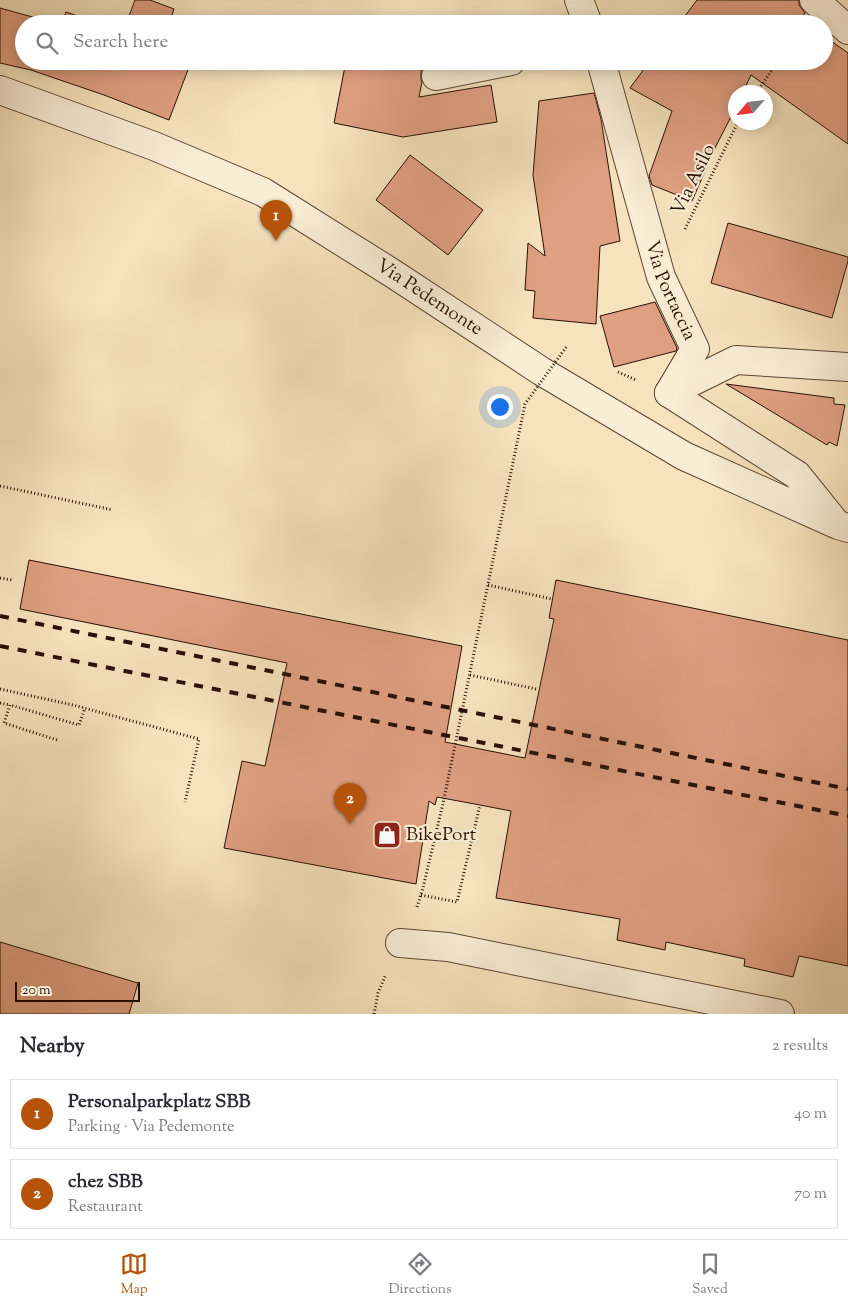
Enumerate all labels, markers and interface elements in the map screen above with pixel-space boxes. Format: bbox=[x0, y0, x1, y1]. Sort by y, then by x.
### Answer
search box bbox=[15, 15, 833, 70]
icon: search bbox=[33, 29, 61, 57]
text: Search here bbox=[73, 29, 168, 56]
north arrow bbox=[728, 85, 773, 130]
street label: Via Asilo bbox=[665, 140, 723, 220]
pin: 1 bbox=[260, 200, 292, 241]
street label: Via Portaccia bbox=[638, 237, 703, 345]
street label: Via Pedemonte bbox=[370, 253, 488, 343]
your location bbox=[487, 394, 513, 420]
pin: 2 bbox=[334, 783, 366, 824]
shop icon: BikePort bbox=[372, 820, 402, 850]
place label: BikePort bbox=[406, 822, 477, 849]
scale bar bbox=[15, 979, 140, 1002]
text: 20 m bbox=[22, 981, 51, 1001]
text: Nearby bbox=[20, 1032, 85, 1062]
text: 2 results bbox=[772, 1035, 828, 1058]
text: Personalparkplatz SBB bbox=[68, 1089, 250, 1116]
text: 1 bbox=[34, 1103, 40, 1126]
text: 40 m bbox=[794, 1103, 827, 1126]
text: Parking · Via Pedemonte bbox=[68, 1116, 235, 1139]
text: chez SBB bbox=[68, 1169, 143, 1196]
text: 2 bbox=[33, 1183, 41, 1206]
text: 70 m bbox=[794, 1183, 827, 1206]
text: Restaurant bbox=[68, 1196, 143, 1219]
tab: Map bbox=[120, 1250, 148, 1300]
tab: Directions bbox=[388, 1250, 452, 1300]
tab: Saved bbox=[692, 1250, 728, 1300]

